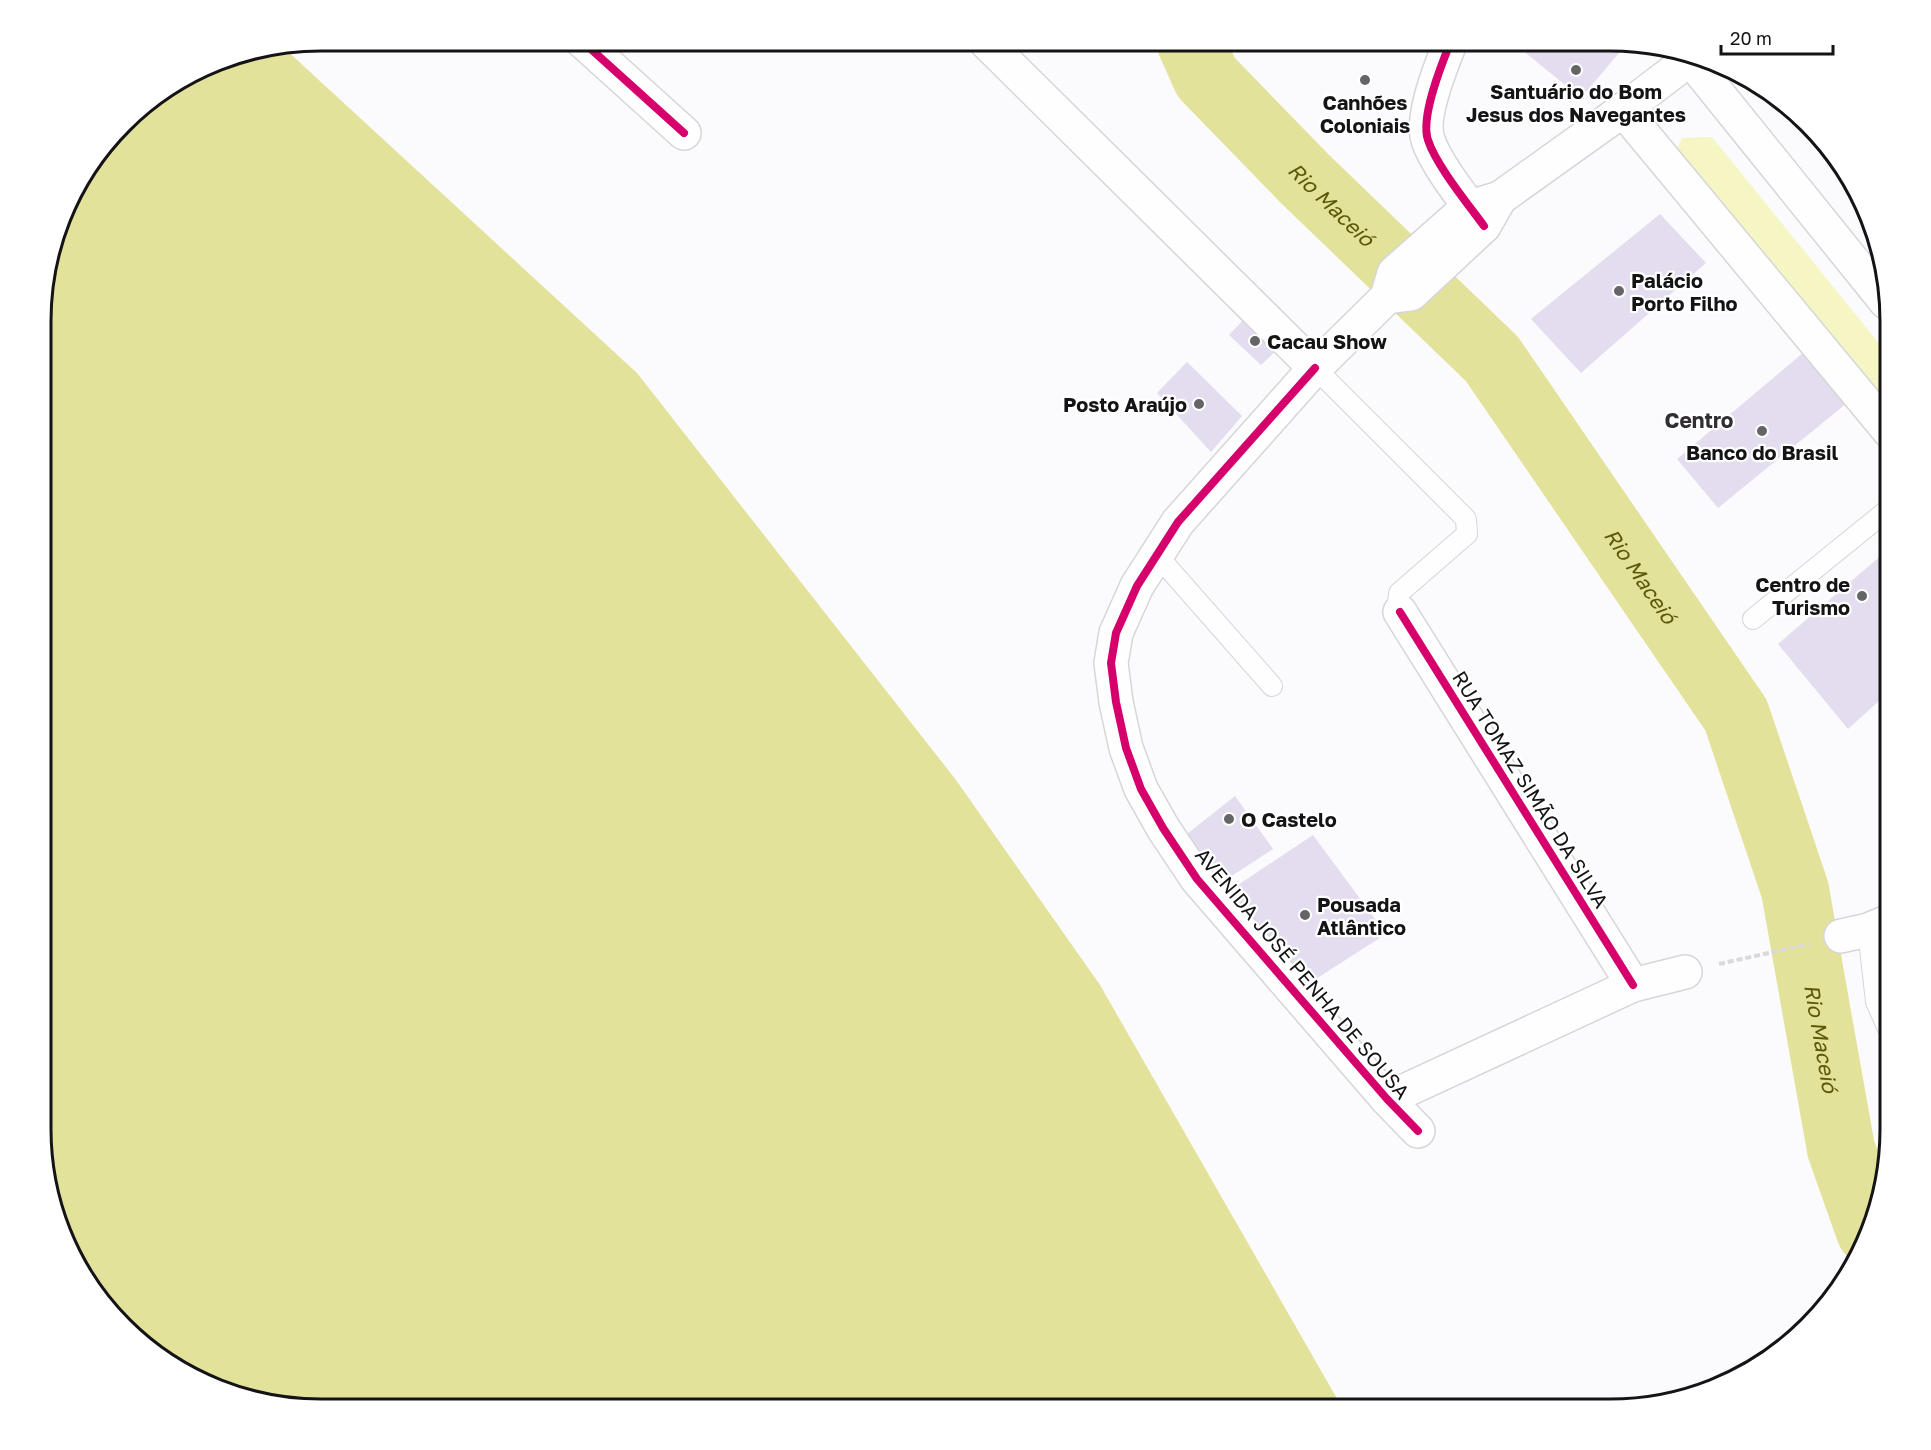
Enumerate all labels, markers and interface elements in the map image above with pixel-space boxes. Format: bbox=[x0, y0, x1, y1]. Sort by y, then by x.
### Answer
scale bar bbox=[1721, 18, 1834, 56]
text: 20 m bbox=[1730, 27, 1772, 49]
marker: Santuário do Bom Jesus dos Navegantes bbox=[1569, 63, 1583, 77]
marker: Canhões Coloniais bbox=[1358, 73, 1372, 87]
place label: Santuário do Bom Jesus dos Navegantes bbox=[1466, 79, 1686, 126]
place label: Canhões Coloniais bbox=[1320, 90, 1410, 137]
water label: Rio Maceió bbox=[1283, 157, 1382, 253]
place label: Palácio Porto Filho bbox=[1631, 268, 1738, 315]
marker: Palácio Porto Filho bbox=[1612, 284, 1626, 298]
place label: Cacau Show bbox=[1267, 329, 1387, 353]
marker: Cacau Show bbox=[1248, 334, 1262, 348]
place label: Posto Araújo bbox=[1063, 392, 1187, 416]
marker: Posto Araújo bbox=[1192, 397, 1206, 411]
district label: Centro bbox=[1665, 407, 1733, 433]
marker: Banco do Brasil bbox=[1755, 424, 1769, 438]
place label: Banco do Brasil bbox=[1686, 440, 1838, 464]
water label: Rio Maceió bbox=[1599, 523, 1684, 630]
place label: Centro de Turismo bbox=[1755, 572, 1850, 619]
marker: Centro de Turismo bbox=[1855, 589, 1869, 603]
street label: RUA TOMAZ SIMÃO DA SILVA bbox=[1448, 666, 1614, 912]
place label: O Castelo bbox=[1241, 807, 1337, 831]
marker: O Castelo bbox=[1222, 812, 1236, 826]
street label: AVENIDA JOSÉ PENHA DE SOUSA bbox=[1191, 843, 1415, 1103]
place label: Pousada Atlântico bbox=[1317, 892, 1406, 939]
marker: Pousada Atlântico bbox=[1298, 908, 1312, 922]
water label: Rio Maceió bbox=[1799, 982, 1844, 1097]

